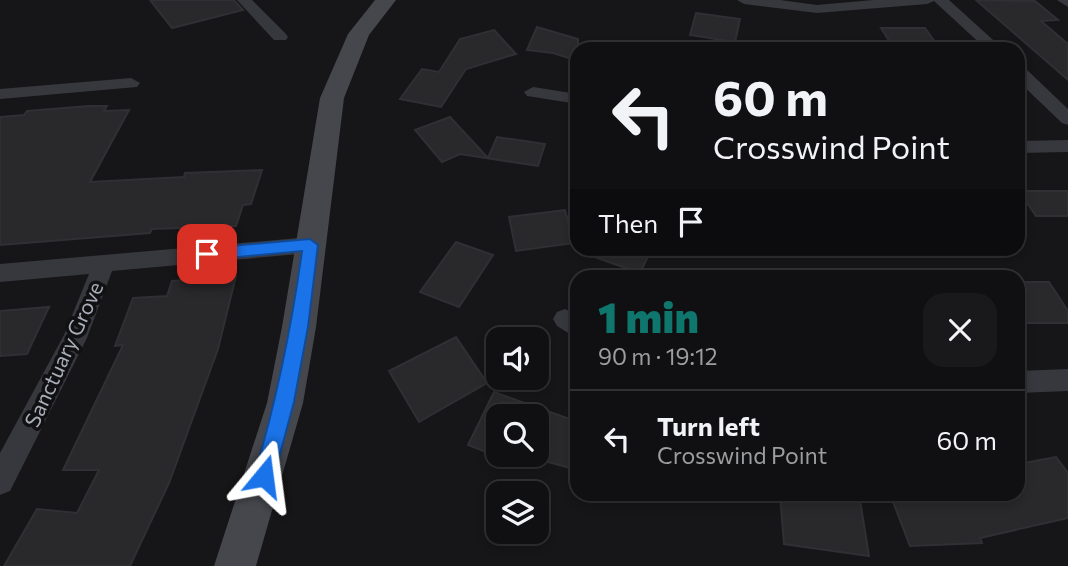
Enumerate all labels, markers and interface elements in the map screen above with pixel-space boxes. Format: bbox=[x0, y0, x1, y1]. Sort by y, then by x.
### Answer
text: 60 m bbox=[713, 66, 828, 126]
icon: left bbox=[598, 70, 689, 161]
text: Crosswind Point bbox=[713, 126, 950, 166]
icon: arrive bbox=[672, 203, 710, 241]
text: Then bbox=[598, 207, 658, 238]
pin bbox=[177, 224, 237, 284]
icon: arrive bbox=[188, 235, 226, 273]
street label: Sanctuary Grove bbox=[18, 277, 108, 431]
text: 1 min bbox=[598, 290, 699, 342]
button: close bbox=[923, 293, 997, 367]
map controls bbox=[486, 327, 549, 544]
button: sound bbox=[486, 327, 549, 390]
text: 90 m · 19:12 bbox=[598, 342, 717, 370]
button: search bbox=[486, 404, 549, 467]
text: Turn left bbox=[657, 410, 760, 441]
icon: left bbox=[598, 420, 636, 458]
text: 60 m bbox=[937, 424, 997, 455]
position arrow bbox=[227, 439, 301, 513]
text: Crosswind Point bbox=[657, 441, 827, 469]
button: layers bbox=[486, 481, 549, 544]

